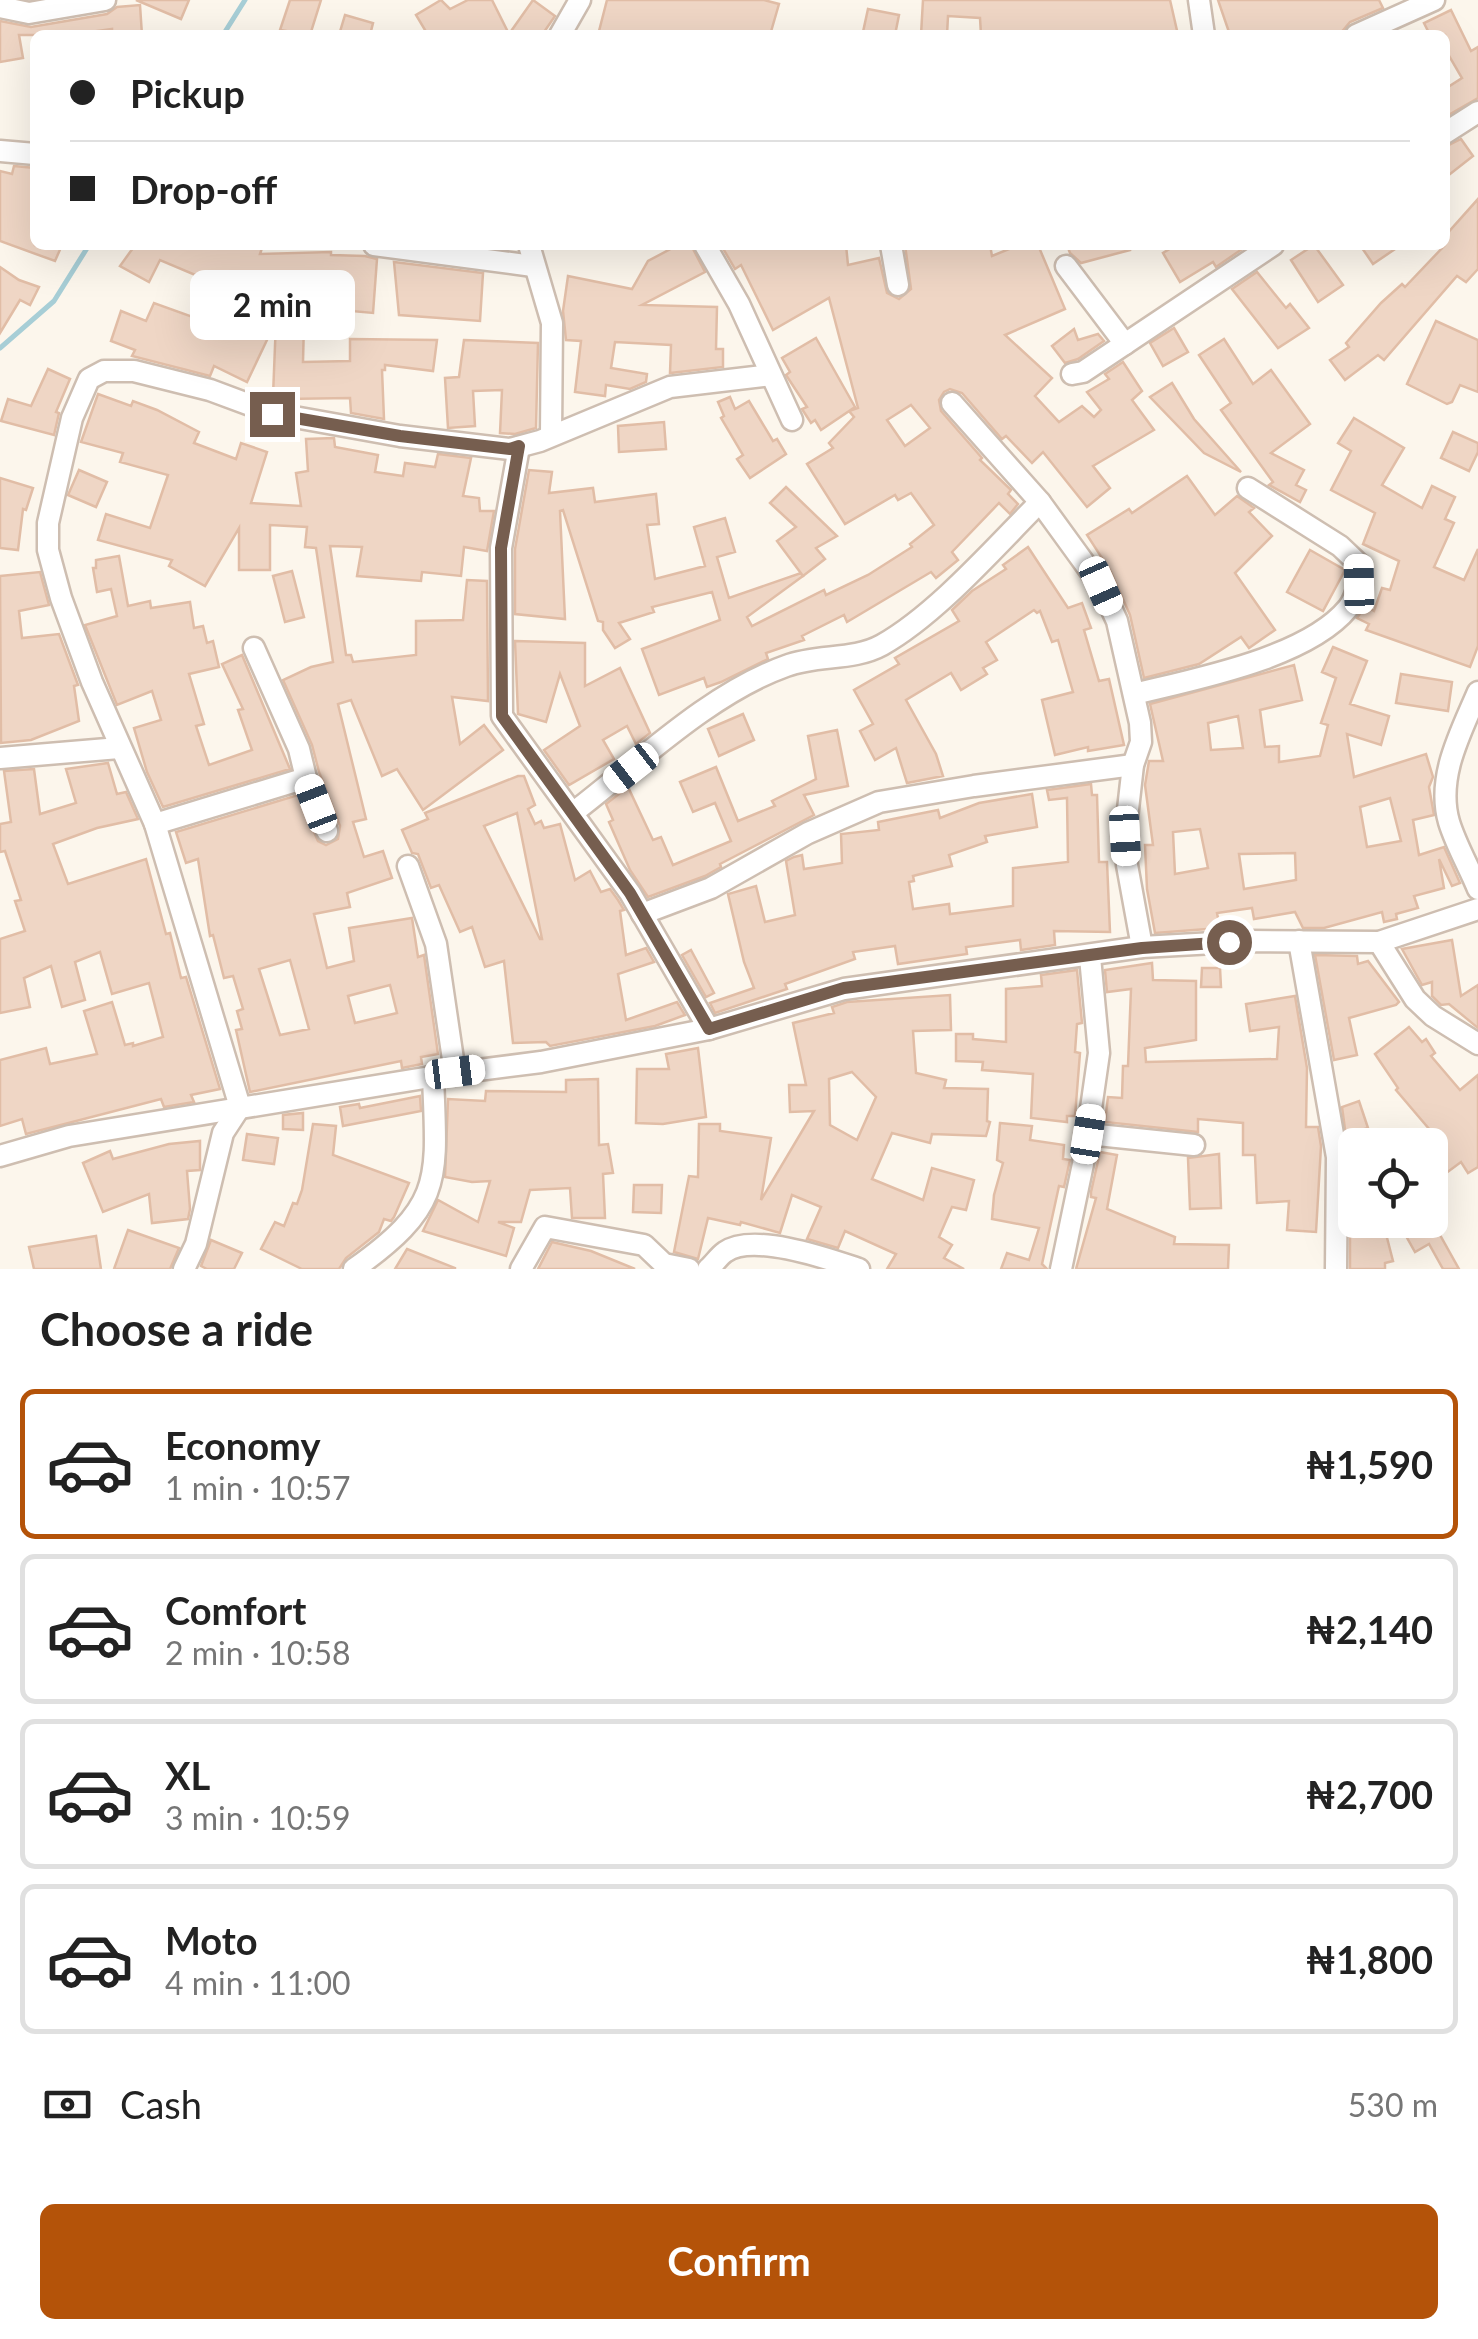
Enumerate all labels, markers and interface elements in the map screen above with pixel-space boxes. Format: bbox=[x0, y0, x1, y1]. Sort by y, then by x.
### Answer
text: Pickup bbox=[130, 70, 245, 116]
text: Drop-off bbox=[130, 166, 277, 212]
callout: 2 min bbox=[190, 269, 354, 339]
text: 2 min bbox=[233, 285, 312, 324]
route end bbox=[250, 392, 295, 437]
car bbox=[1075, 552, 1127, 620]
car bbox=[1343, 554, 1375, 614]
car bbox=[598, 738, 664, 798]
car bbox=[291, 771, 341, 837]
car bbox=[1108, 805, 1142, 867]
route start bbox=[1207, 920, 1252, 965]
car bbox=[423, 1053, 487, 1091]
car bbox=[1068, 1102, 1108, 1166]
map controls bbox=[1338, 1128, 1448, 1238]
button: locate bbox=[1338, 1128, 1448, 1238]
text: Choose a ride bbox=[40, 1302, 313, 1356]
icon: car bbox=[45, 1419, 135, 1509]
text: Economy bbox=[165, 1422, 320, 1468]
text: ₦1,590 bbox=[1306, 1441, 1433, 1487]
text: 1 min · 10:57 bbox=[165, 1468, 351, 1507]
icon: car bbox=[45, 1584, 135, 1674]
text: Comfort bbox=[165, 1587, 306, 1633]
text: ₦2,140 bbox=[1306, 1606, 1433, 1652]
text: 2 min · 10:58 bbox=[165, 1633, 351, 1672]
icon: car bbox=[45, 1749, 135, 1839]
text: XL bbox=[165, 1752, 210, 1798]
text: ₦2,700 bbox=[1306, 1771, 1433, 1817]
text: 3 min · 10:59 bbox=[165, 1798, 351, 1837]
icon: car bbox=[45, 1914, 135, 2004]
text: Moto bbox=[165, 1917, 258, 1963]
text: ₦1,800 bbox=[1306, 1936, 1433, 1982]
text: 4 min · 11:00 bbox=[165, 1963, 351, 2002]
icon: cash bbox=[40, 2077, 95, 2132]
text: Cash bbox=[120, 2081, 202, 2127]
text: 530 m bbox=[1348, 2085, 1438, 2124]
button: Confirm bbox=[40, 2204, 1438, 2319]

